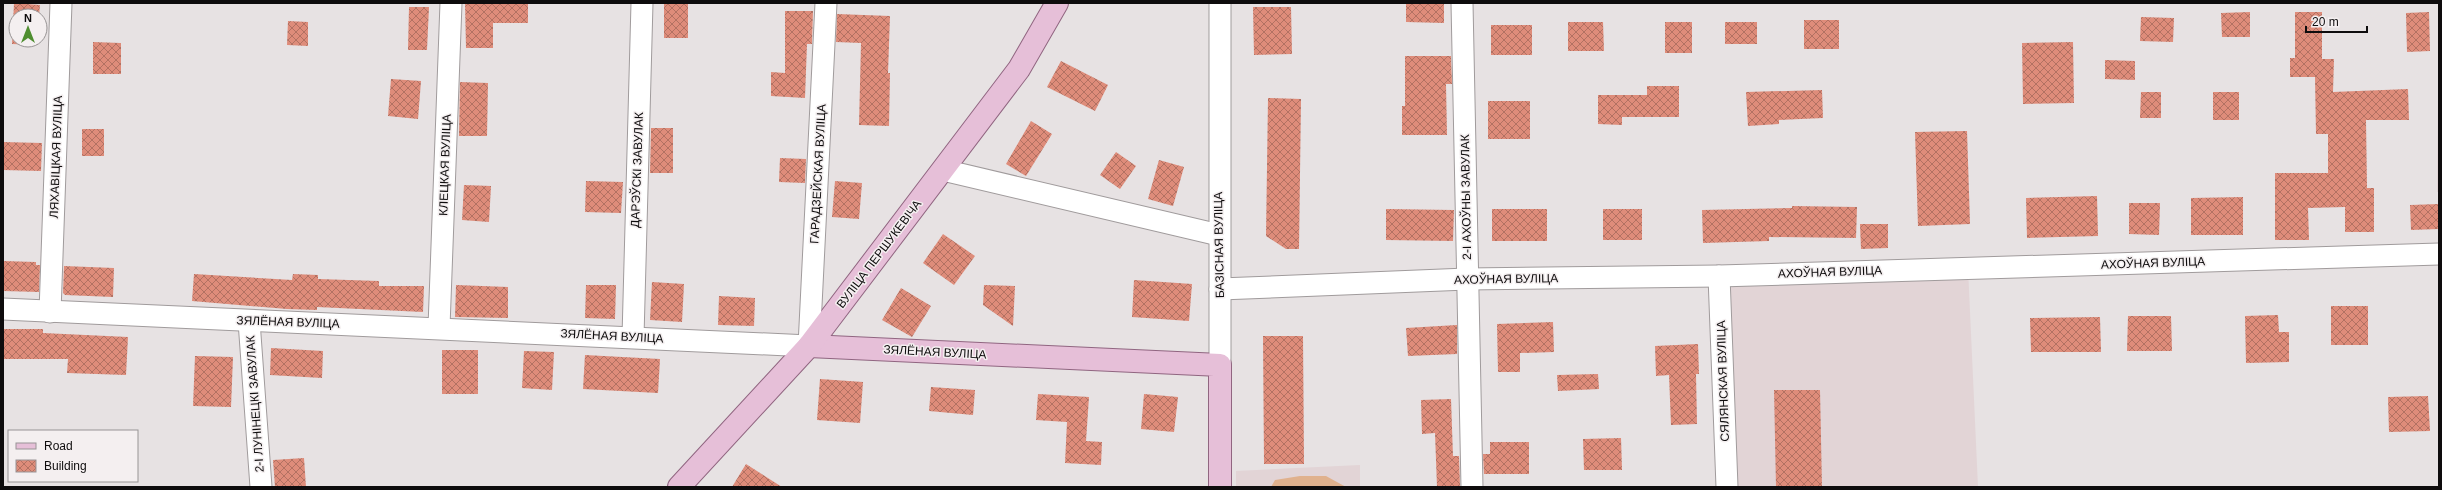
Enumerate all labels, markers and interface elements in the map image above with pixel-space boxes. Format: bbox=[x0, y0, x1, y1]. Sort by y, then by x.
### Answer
north arrow bbox=[8, 8, 48, 48]
scale bar bbox=[2306, 8, 2367, 34]
text: N bbox=[24, 12, 32, 24]
text: 20 m bbox=[2312, 15, 2339, 29]
street label: ЛЯХАВІЦКАЯ ВУЛІЦА bbox=[47, 95, 65, 219]
street label: ГАРАДЗЕЙСКАЯ ВУЛІЦА bbox=[806, 104, 829, 244]
street label: ДАРЭЎСКІ ЗАВУЛАК bbox=[627, 112, 646, 228]
street label: КЛЕЦКАЯ ВУЛІЦА bbox=[436, 114, 454, 216]
street label: 2-І АХОЎНЫ ЗАВУЛАК bbox=[1457, 134, 1474, 260]
street label: БАЗІСНАЯ ВУЛІЦА bbox=[1211, 192, 1227, 298]
street label: ВУЛІЦА ПЕРШУКЕВІЧА bbox=[834, 197, 924, 311]
street label: АХОЎНАЯ ВУЛІЦА bbox=[2101, 253, 2205, 272]
street label: АХОЎНАЯ ВУЛІЦА bbox=[1778, 262, 1882, 281]
street label: АХОЎНАЯ ВУЛІЦА bbox=[1454, 270, 1558, 287]
street label: ЗЯЛЁНАЯ ВУЛІЦА bbox=[236, 313, 340, 331]
street label: СЯЛЯНСКАЯ ВУЛІЦА bbox=[1714, 320, 1732, 442]
street label: ЗЯЛЁНАЯ ВУЛІЦА bbox=[560, 326, 664, 346]
street label: 2-І ЛУНІНЕЦКІ ЗАВУЛАК bbox=[243, 335, 267, 473]
street label: ЗЯЛЁНАЯ ВУЛІЦА bbox=[883, 342, 987, 362]
legend bbox=[8, 430, 138, 482]
text: Road bbox=[44, 439, 73, 453]
text: Building bbox=[44, 459, 87, 473]

